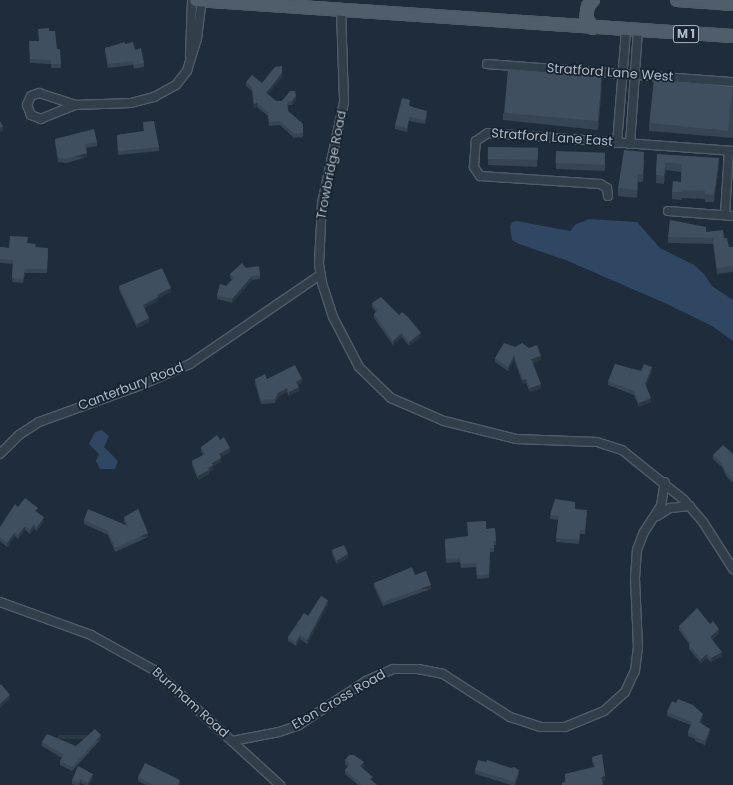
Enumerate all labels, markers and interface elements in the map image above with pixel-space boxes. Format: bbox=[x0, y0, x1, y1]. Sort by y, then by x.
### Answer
road number: M 1 bbox=[672, 24, 700, 44]
street label: Stratford Lane West bbox=[546, 61, 674, 85]
street label: Trowbridge Road bbox=[314, 109, 350, 221]
street label: Stratford Lane East bbox=[491, 126, 613, 150]
street label: Canterbury Road bbox=[76, 360, 186, 414]
street label: Burnham Road bbox=[149, 665, 231, 741]
street label: Eton Cross Road bbox=[289, 667, 389, 733]

